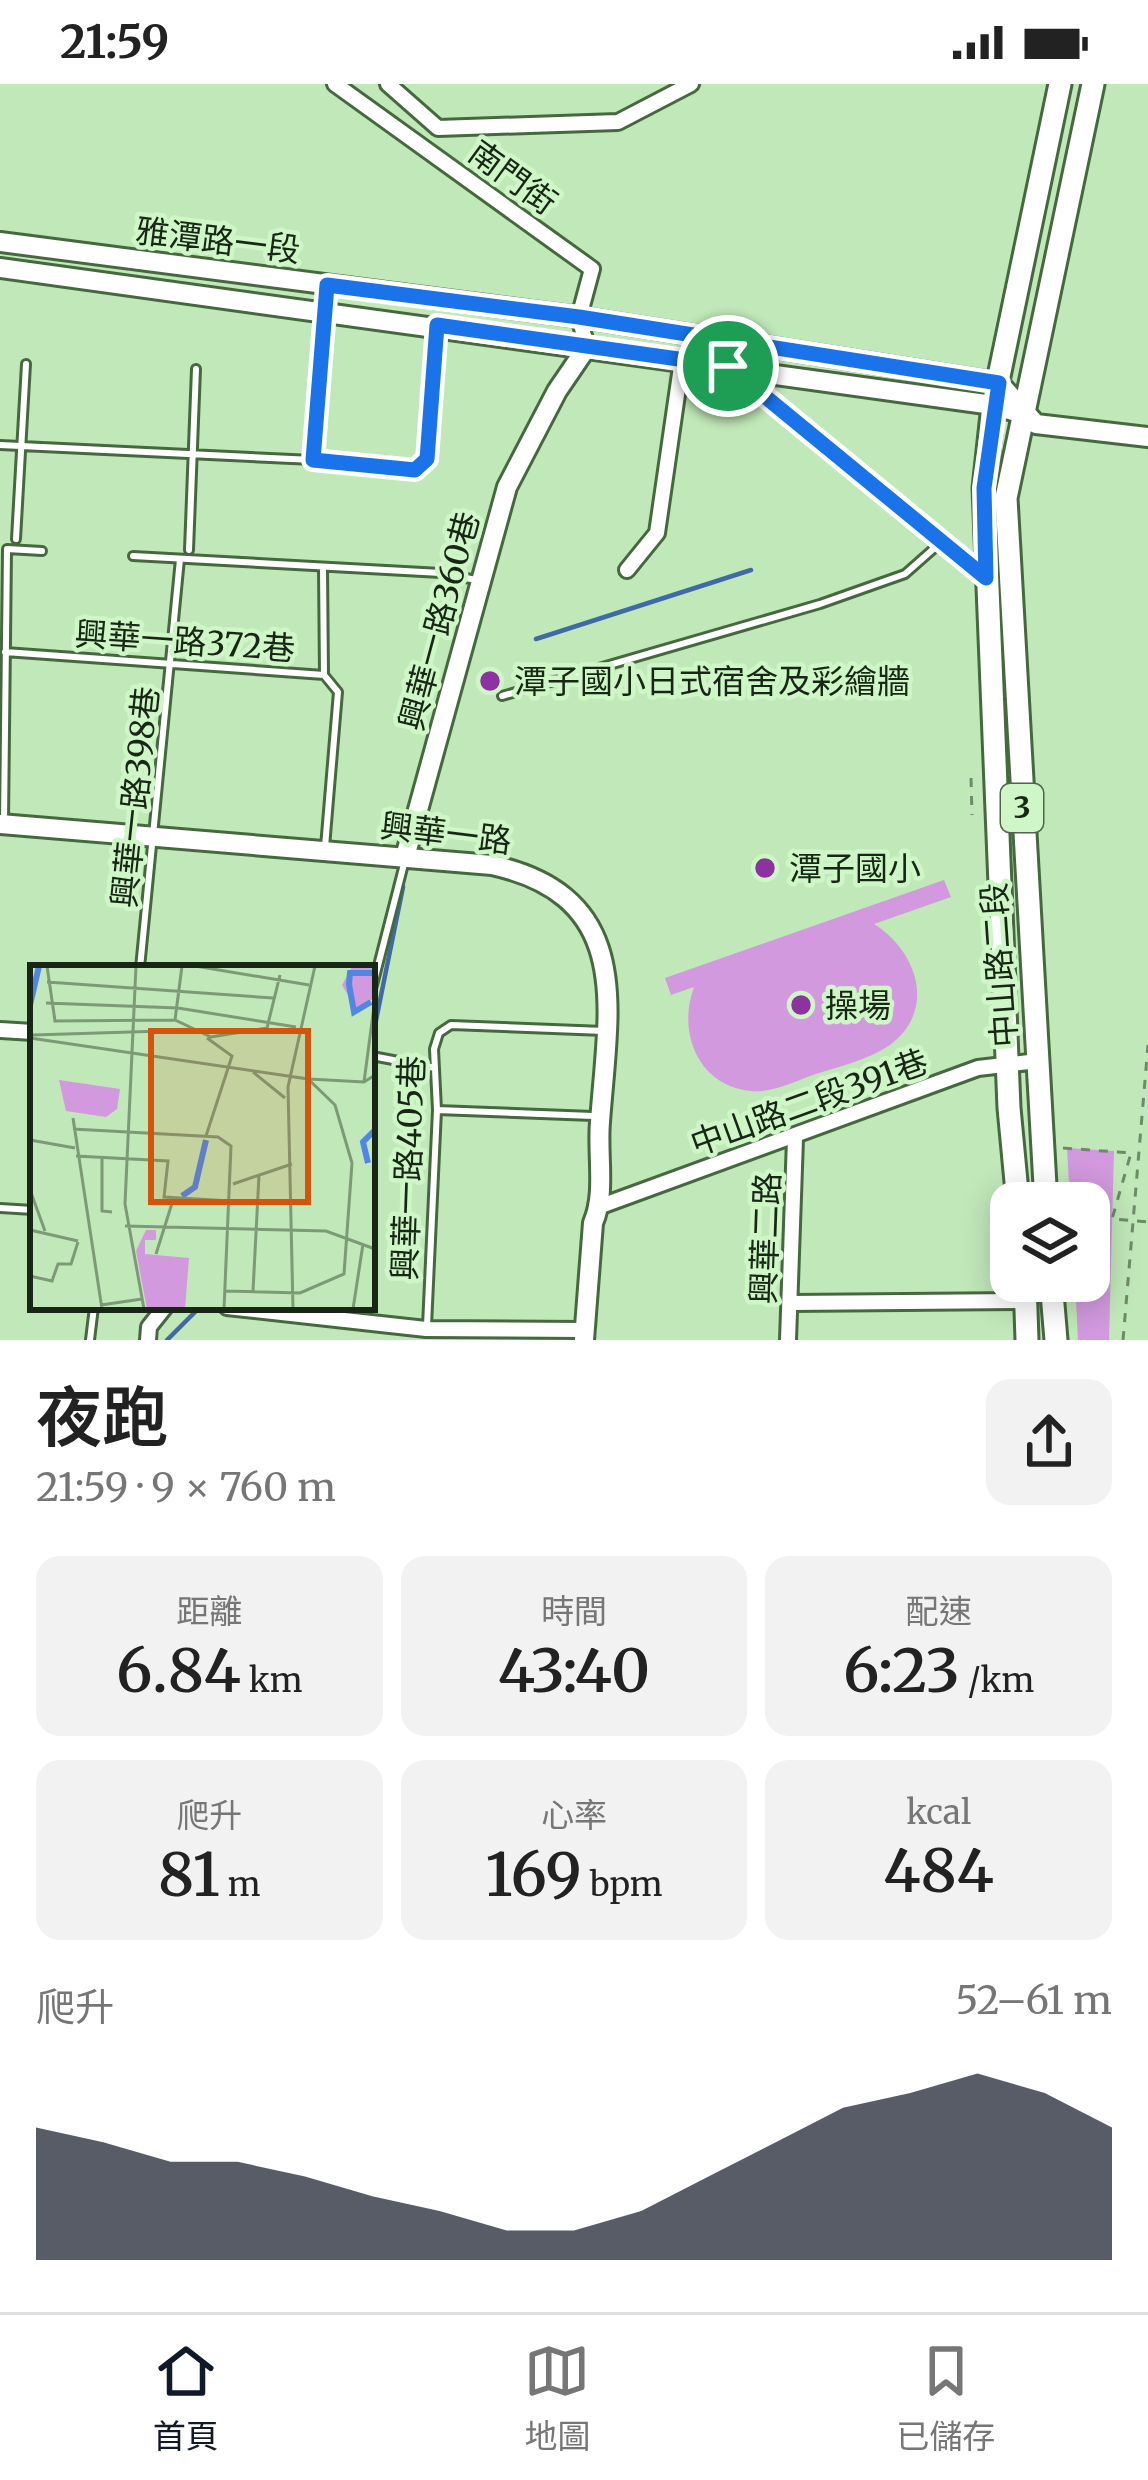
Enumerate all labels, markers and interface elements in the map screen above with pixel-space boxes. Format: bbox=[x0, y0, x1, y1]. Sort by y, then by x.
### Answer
text: 21:59 bbox=[60, 14, 169, 70]
street label: 南門街 bbox=[461, 132, 565, 223]
street label: 雅潭路一段 bbox=[134, 210, 302, 271]
pin bbox=[677, 315, 779, 417]
icon: arrive bbox=[695, 333, 761, 399]
street label: 興華一路360巷 bbox=[391, 507, 488, 735]
street label: 興華一路372巷 bbox=[73, 613, 296, 670]
place label: 潭子國小日式宿舍及彩繪牆 bbox=[514, 661, 910, 702]
marker: 潭子國小日式宿舍及彩繪牆 bbox=[477, 668, 503, 694]
street label: 興華一路398巷 bbox=[104, 684, 167, 910]
road number: 3 bbox=[1001, 784, 1043, 832]
street label: 興華一路 bbox=[378, 805, 514, 862]
place label: 潭子國小 bbox=[789, 848, 921, 889]
marker: 潭子國小 bbox=[752, 855, 778, 881]
street label: 中山路二段 bbox=[973, 881, 1026, 1049]
inset map bbox=[30, 965, 375, 1310]
place label: 操場 bbox=[825, 985, 891, 1026]
marker: 操場 bbox=[788, 992, 814, 1018]
street label: 中山路二段391巷 bbox=[685, 1041, 933, 1164]
street label: 興華一路405巷 bbox=[384, 1055, 433, 1281]
street label: 興華二路 bbox=[743, 1171, 788, 1305]
map controls bbox=[990, 1182, 1110, 1302]
button: layers bbox=[990, 1182, 1110, 1302]
text: 夜跑 bbox=[36, 1376, 168, 1459]
button: share bbox=[986, 1379, 1112, 1505]
text: 21:59 · 9 × 760 m bbox=[36, 1463, 336, 1512]
text: 距離 bbox=[176, 1591, 242, 1632]
text: 時間 bbox=[541, 1591, 607, 1632]
text: 配速 bbox=[906, 1591, 972, 1632]
text: 6.84 bbox=[116, 1633, 241, 1708]
text: 43:40 bbox=[498, 1633, 650, 1708]
text: 6:23 bbox=[843, 1633, 960, 1708]
text: km bbox=[241, 1660, 303, 1701]
text: /km bbox=[960, 1660, 1034, 1701]
text: kcal bbox=[906, 1792, 971, 1833]
text: 爬升 bbox=[176, 1795, 242, 1836]
text: 心率 bbox=[541, 1795, 607, 1836]
text: 484 bbox=[883, 1833, 994, 1908]
text: 81 bbox=[158, 1837, 220, 1912]
text: 169 bbox=[485, 1837, 582, 1912]
text: m bbox=[220, 1864, 261, 1905]
text: bpm bbox=[582, 1864, 663, 1905]
text: 52–61 m bbox=[955, 1976, 1112, 2025]
text: 爬升 bbox=[36, 1983, 114, 2032]
tab: 首頁 bbox=[153, 2338, 219, 2458]
tab: 地圖 bbox=[524, 2338, 590, 2458]
tab: 已儲存 bbox=[896, 2338, 995, 2458]

